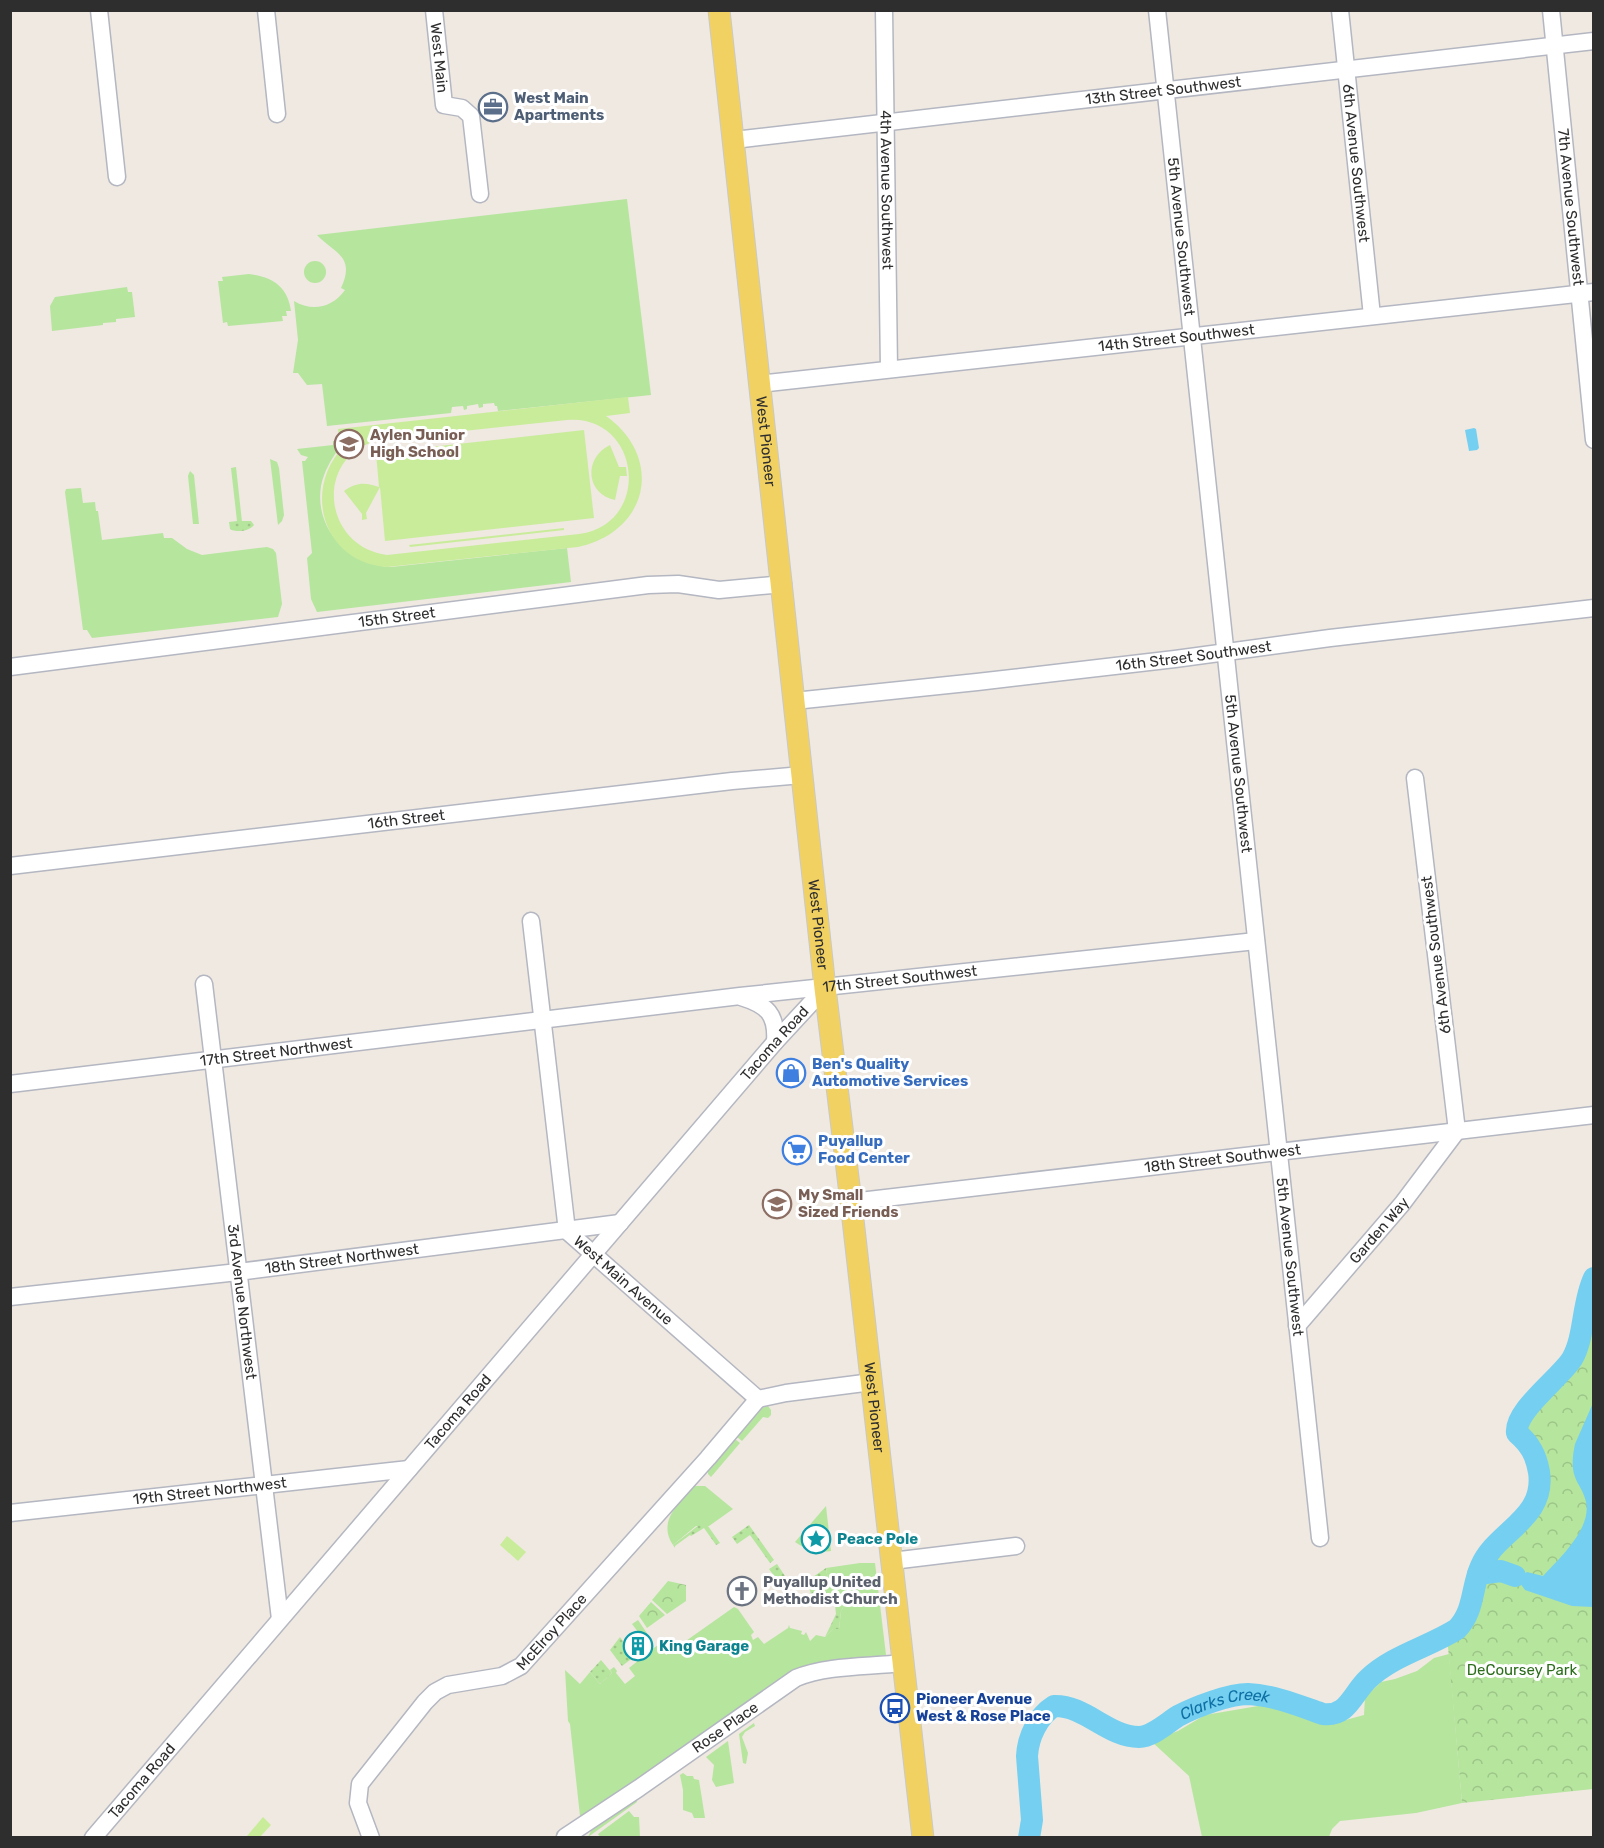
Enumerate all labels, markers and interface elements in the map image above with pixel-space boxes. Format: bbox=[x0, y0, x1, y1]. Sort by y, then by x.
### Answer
street label: West Main bbox=[426, 22, 452, 94]
street label: 13th Street Southwest bbox=[1084, 73, 1242, 109]
street label: 6th Avenue Southwest bbox=[1339, 83, 1373, 243]
place label: West Main Apartments bbox=[514, 89, 604, 124]
office icon: West Main Apartments bbox=[477, 91, 509, 123]
street label: 4th Avenue Southwest bbox=[876, 110, 897, 270]
street label: 7th Avenue Southwest bbox=[1554, 128, 1588, 287]
street label: 5th Avenue Southwest bbox=[1164, 157, 1199, 317]
street label: 14th Street Southwest bbox=[1097, 320, 1256, 356]
street label: West Pioneer bbox=[752, 395, 780, 488]
place label: Aylen Junior High School bbox=[370, 426, 465, 461]
school or university icon: Aylen Junior High School bbox=[333, 428, 365, 460]
street label: 15th Street bbox=[357, 603, 437, 631]
street label: 16th Street Southwest bbox=[1115, 637, 1273, 675]
street label: 5th Avenue Southwest bbox=[1221, 694, 1256, 854]
street label: 16th Street bbox=[367, 806, 446, 833]
street label: 6th Avenue Southwest bbox=[1417, 875, 1455, 1035]
street label: West Pioneer bbox=[804, 879, 832, 971]
street label: 17th Street Southwest bbox=[821, 962, 978, 996]
street label: Tacoma Road bbox=[737, 1003, 813, 1084]
street label: 17th Street Northwest bbox=[199, 1034, 353, 1070]
place label: Ben's Quality Automotive Services bbox=[812, 1055, 968, 1090]
shop icon: Ben's Quality Automotive Services bbox=[775, 1057, 807, 1089]
place label: Puyallup Food Center bbox=[818, 1132, 910, 1167]
supermarket icon: Puyallup Food Center bbox=[781, 1134, 813, 1166]
street label: 18th Street Southwest bbox=[1143, 1140, 1302, 1177]
street label: 5th Avenue Southwest bbox=[1273, 1177, 1307, 1337]
place label: My Small Sized Friends bbox=[798, 1186, 899, 1221]
school or university icon: My Small Sized Friends bbox=[761, 1188, 793, 1220]
street label: Garden Way bbox=[1346, 1194, 1413, 1267]
street label: 3rd Avenue Northwest bbox=[224, 1223, 260, 1381]
street label: West Main Avenue bbox=[570, 1232, 677, 1329]
street label: 18th Street Northwest bbox=[264, 1240, 420, 1277]
street label: West Pioneer bbox=[860, 1361, 888, 1454]
street label: Tacoma Road bbox=[421, 1371, 495, 1453]
street label: 19th Street Northwest bbox=[132, 1474, 288, 1508]
place icon: Peace Pole bbox=[800, 1523, 832, 1555]
place label: Peace Pole bbox=[837, 1530, 918, 1548]
place label: Puyallup United Methodist Church bbox=[763, 1573, 898, 1608]
church icon: Puyallup United Methodist Church bbox=[726, 1575, 758, 1607]
street label: McElroy Place bbox=[513, 1590, 591, 1674]
building icon: King Garage bbox=[622, 1630, 654, 1662]
place label: King Garage bbox=[659, 1637, 749, 1655]
park label: DeCoursey Park bbox=[1467, 1661, 1578, 1679]
water label: Clarks Creek bbox=[1177, 1685, 1272, 1724]
place label: Pioneer Avenue West & Rose Place bbox=[916, 1690, 1051, 1725]
bus stop icon: Pioneer Avenue West & Rose Place bbox=[879, 1692, 911, 1724]
street label: Rose Place bbox=[689, 1698, 762, 1757]
street label: Tacoma Road bbox=[105, 1740, 179, 1822]

